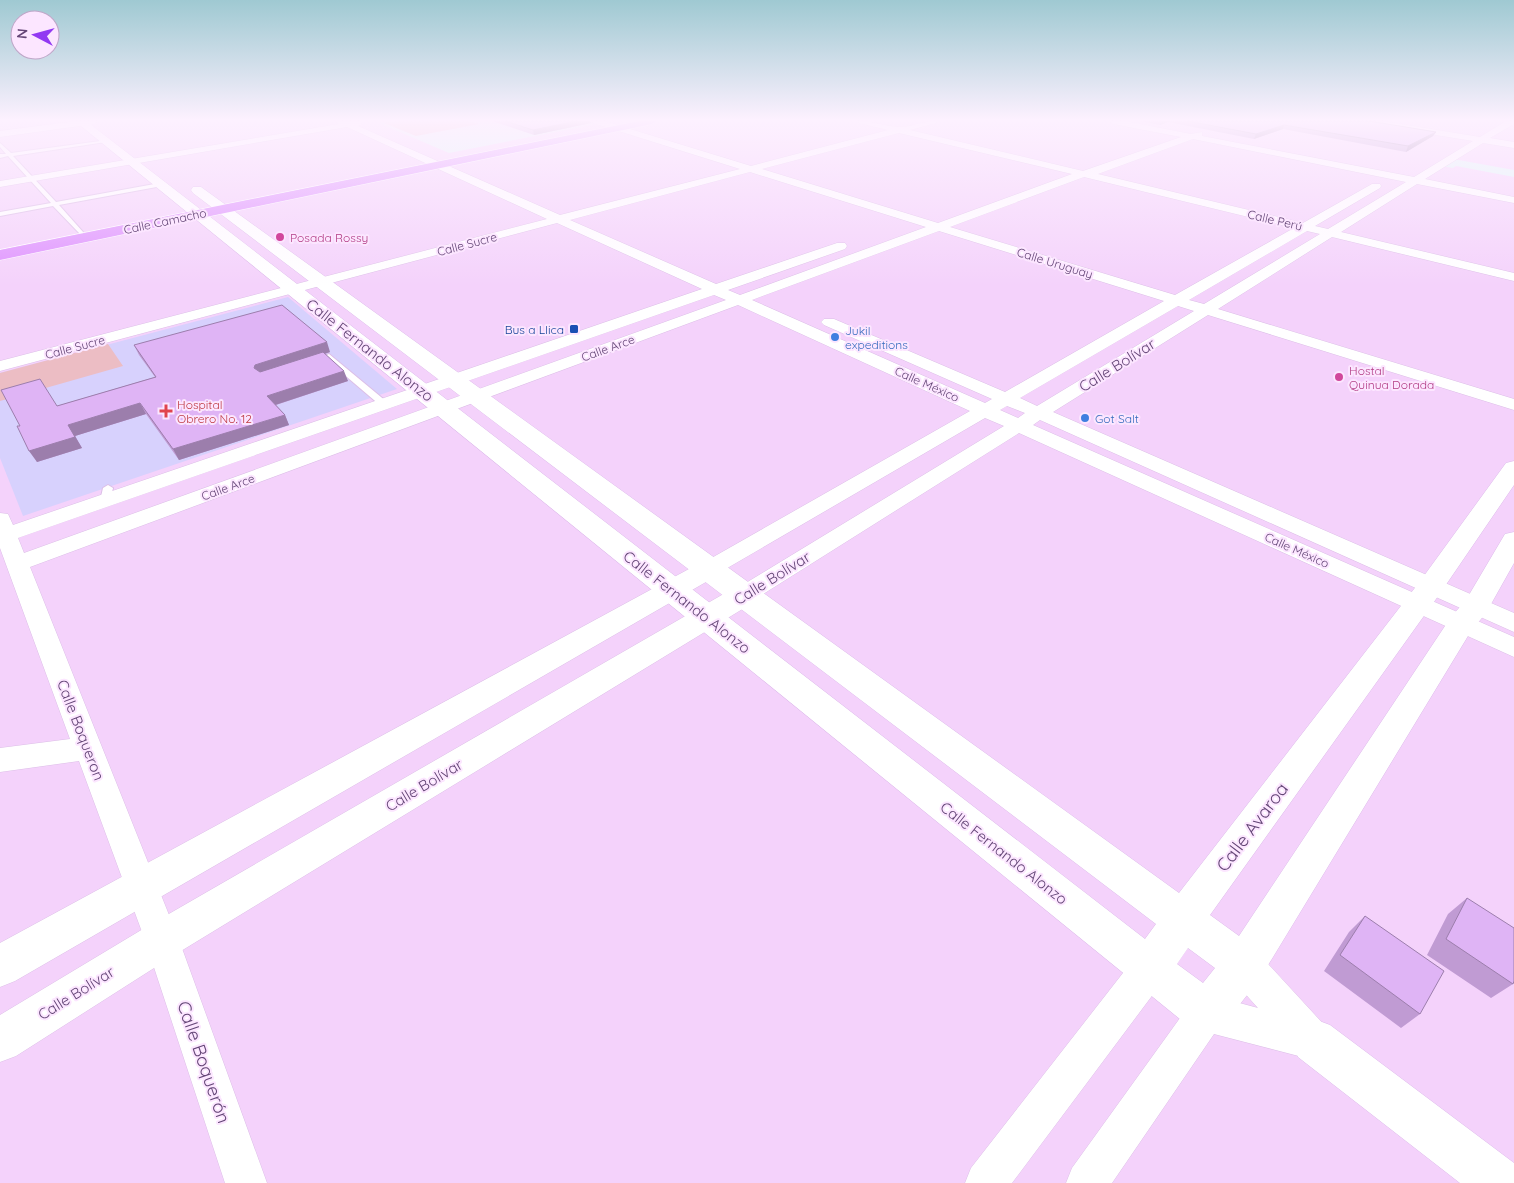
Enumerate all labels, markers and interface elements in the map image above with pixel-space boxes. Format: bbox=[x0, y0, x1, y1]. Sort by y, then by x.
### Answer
north arrow bbox=[10, 10, 60, 60]
text: N bbox=[13, 28, 32, 40]
street label: Calle Camacho bbox=[122, 205, 208, 237]
street label: Calle Perú bbox=[1246, 206, 1304, 234]
street label: Calle Sucre bbox=[435, 229, 499, 259]
place label: Posada Rossy bbox=[290, 230, 368, 245]
marker: Posada Rossy bbox=[274, 231, 286, 243]
street label: Calle Uruguay bbox=[1015, 244, 1095, 282]
street label: Calle Fernando Alonzo bbox=[303, 294, 437, 406]
place label: Bus a Llica bbox=[505, 322, 564, 337]
marker: Bus a Llica bbox=[568, 323, 580, 335]
place label: Jukil expeditions bbox=[845, 323, 908, 352]
street label: Calle Arce bbox=[579, 331, 637, 365]
marker: Jukil expeditions bbox=[829, 331, 841, 343]
street label: Calle Sucre bbox=[43, 332, 107, 362]
street label: Calle Bolívar bbox=[1075, 334, 1159, 396]
street label: Calle México bbox=[892, 363, 962, 405]
place label: Hostal Quinua Dorada bbox=[1349, 363, 1434, 392]
marker: Hostal Quinua Dorada bbox=[1333, 371, 1345, 383]
place label: Hospital Obrero No. 12 bbox=[177, 397, 252, 426]
marker: Hospital Obrero No. 12 bbox=[159, 404, 173, 418]
place label: Got Salt bbox=[1095, 411, 1139, 426]
marker: Got Salt bbox=[1079, 412, 1091, 424]
street label: Calle Arce bbox=[199, 470, 257, 504]
street label: Calle México bbox=[1262, 529, 1332, 571]
street label: Calle Fernando Alonzo bbox=[620, 546, 754, 658]
street label: Calle Bolívar bbox=[730, 547, 814, 609]
street label: Calle Boqueron bbox=[53, 677, 109, 783]
street label: Calle Bolívar bbox=[382, 754, 466, 815]
street label: Calle Avaroa bbox=[1211, 778, 1293, 876]
street label: Calle Fernando Alonzo bbox=[937, 797, 1071, 909]
street label: Calle Bolívar bbox=[34, 962, 118, 1024]
street label: Calle Boquerón bbox=[172, 998, 236, 1126]

